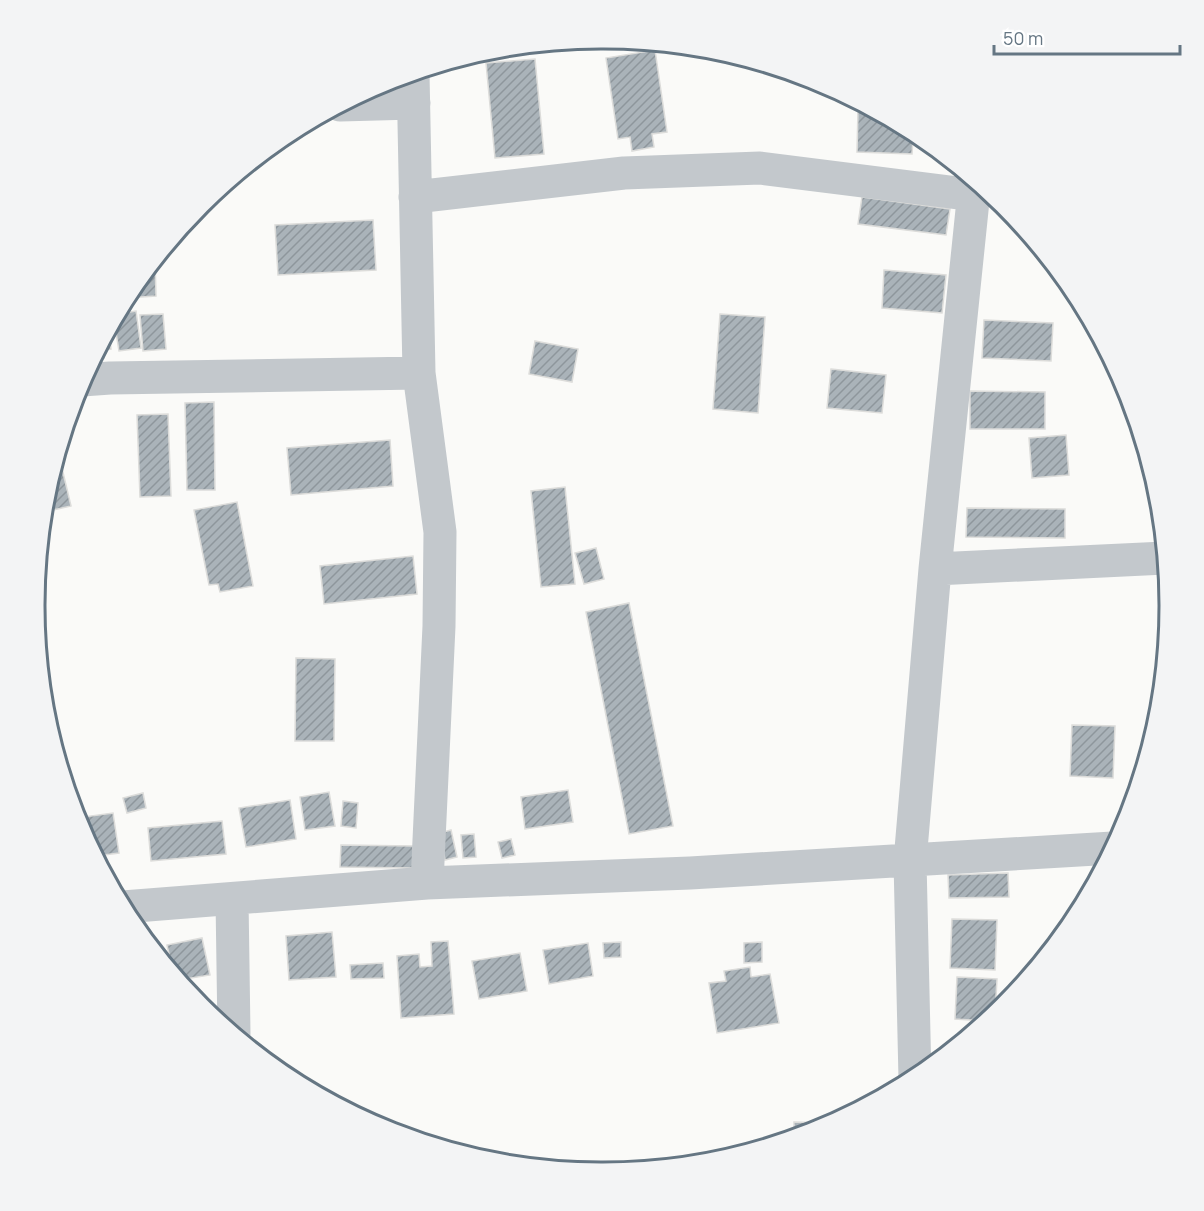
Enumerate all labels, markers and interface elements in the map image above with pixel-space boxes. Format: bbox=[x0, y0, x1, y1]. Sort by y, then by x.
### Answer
scale bar bbox=[994, 18, 1180, 56]
text: 50 m bbox=[1003, 26, 1043, 50]

